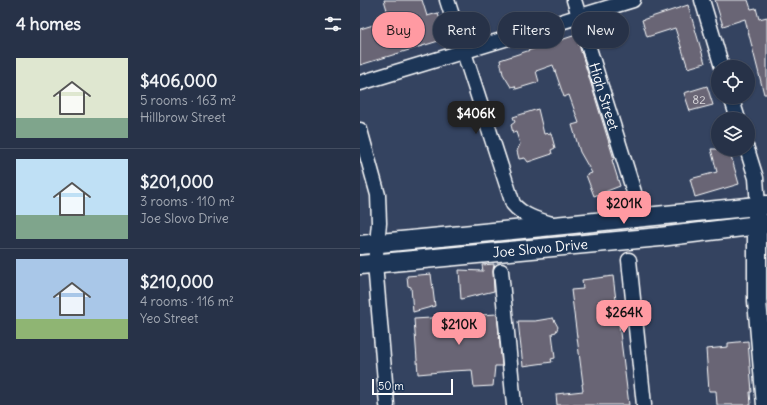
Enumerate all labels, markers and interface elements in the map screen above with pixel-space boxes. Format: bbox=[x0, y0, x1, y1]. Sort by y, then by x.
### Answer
chip: Buy bbox=[372, 12, 425, 48]
chip: Rent bbox=[433, 12, 490, 48]
chip: Filters bbox=[498, 12, 564, 48]
chip: New bbox=[572, 12, 629, 48]
text: 4 homes bbox=[16, 13, 81, 35]
icon: filters bbox=[322, 13, 344, 35]
street label: High Street bbox=[585, 60, 623, 133]
map controls bbox=[711, 60, 755, 156]
button: locate bbox=[711, 60, 755, 104]
text: $406,000 bbox=[140, 70, 217, 92]
icon: home bbox=[48, 74, 96, 122]
text: 5 rooms · 163 m² bbox=[140, 92, 236, 109]
house number: 82 bbox=[692, 92, 706, 107]
pin: $406K bbox=[448, 101, 504, 135]
text: $406K bbox=[457, 105, 495, 122]
text: Hillbrow Street bbox=[140, 109, 226, 126]
button: layers bbox=[711, 112, 755, 156]
text: $201,000 bbox=[140, 171, 214, 193]
icon: home bbox=[48, 175, 96, 223]
pin: $201K bbox=[596, 191, 652, 225]
text: 3 rooms · 110 m² bbox=[140, 193, 235, 210]
text: $201K bbox=[606, 195, 642, 212]
text: Joe Slovo Drive bbox=[140, 210, 229, 227]
street label: Joe Slovo Drive bbox=[492, 235, 589, 262]
text: $210,000 bbox=[140, 271, 214, 293]
icon: home bbox=[48, 275, 96, 323]
text: 4 rooms · 116 m² bbox=[140, 293, 234, 310]
pin: $264K bbox=[596, 300, 652, 334]
text: $264K bbox=[605, 304, 643, 321]
text: Yeo Street bbox=[140, 310, 198, 327]
pin: $210K bbox=[431, 312, 487, 346]
text: $210K bbox=[441, 316, 477, 333]
scale bar bbox=[372, 377, 453, 396]
text: 50 m bbox=[378, 379, 404, 393]

